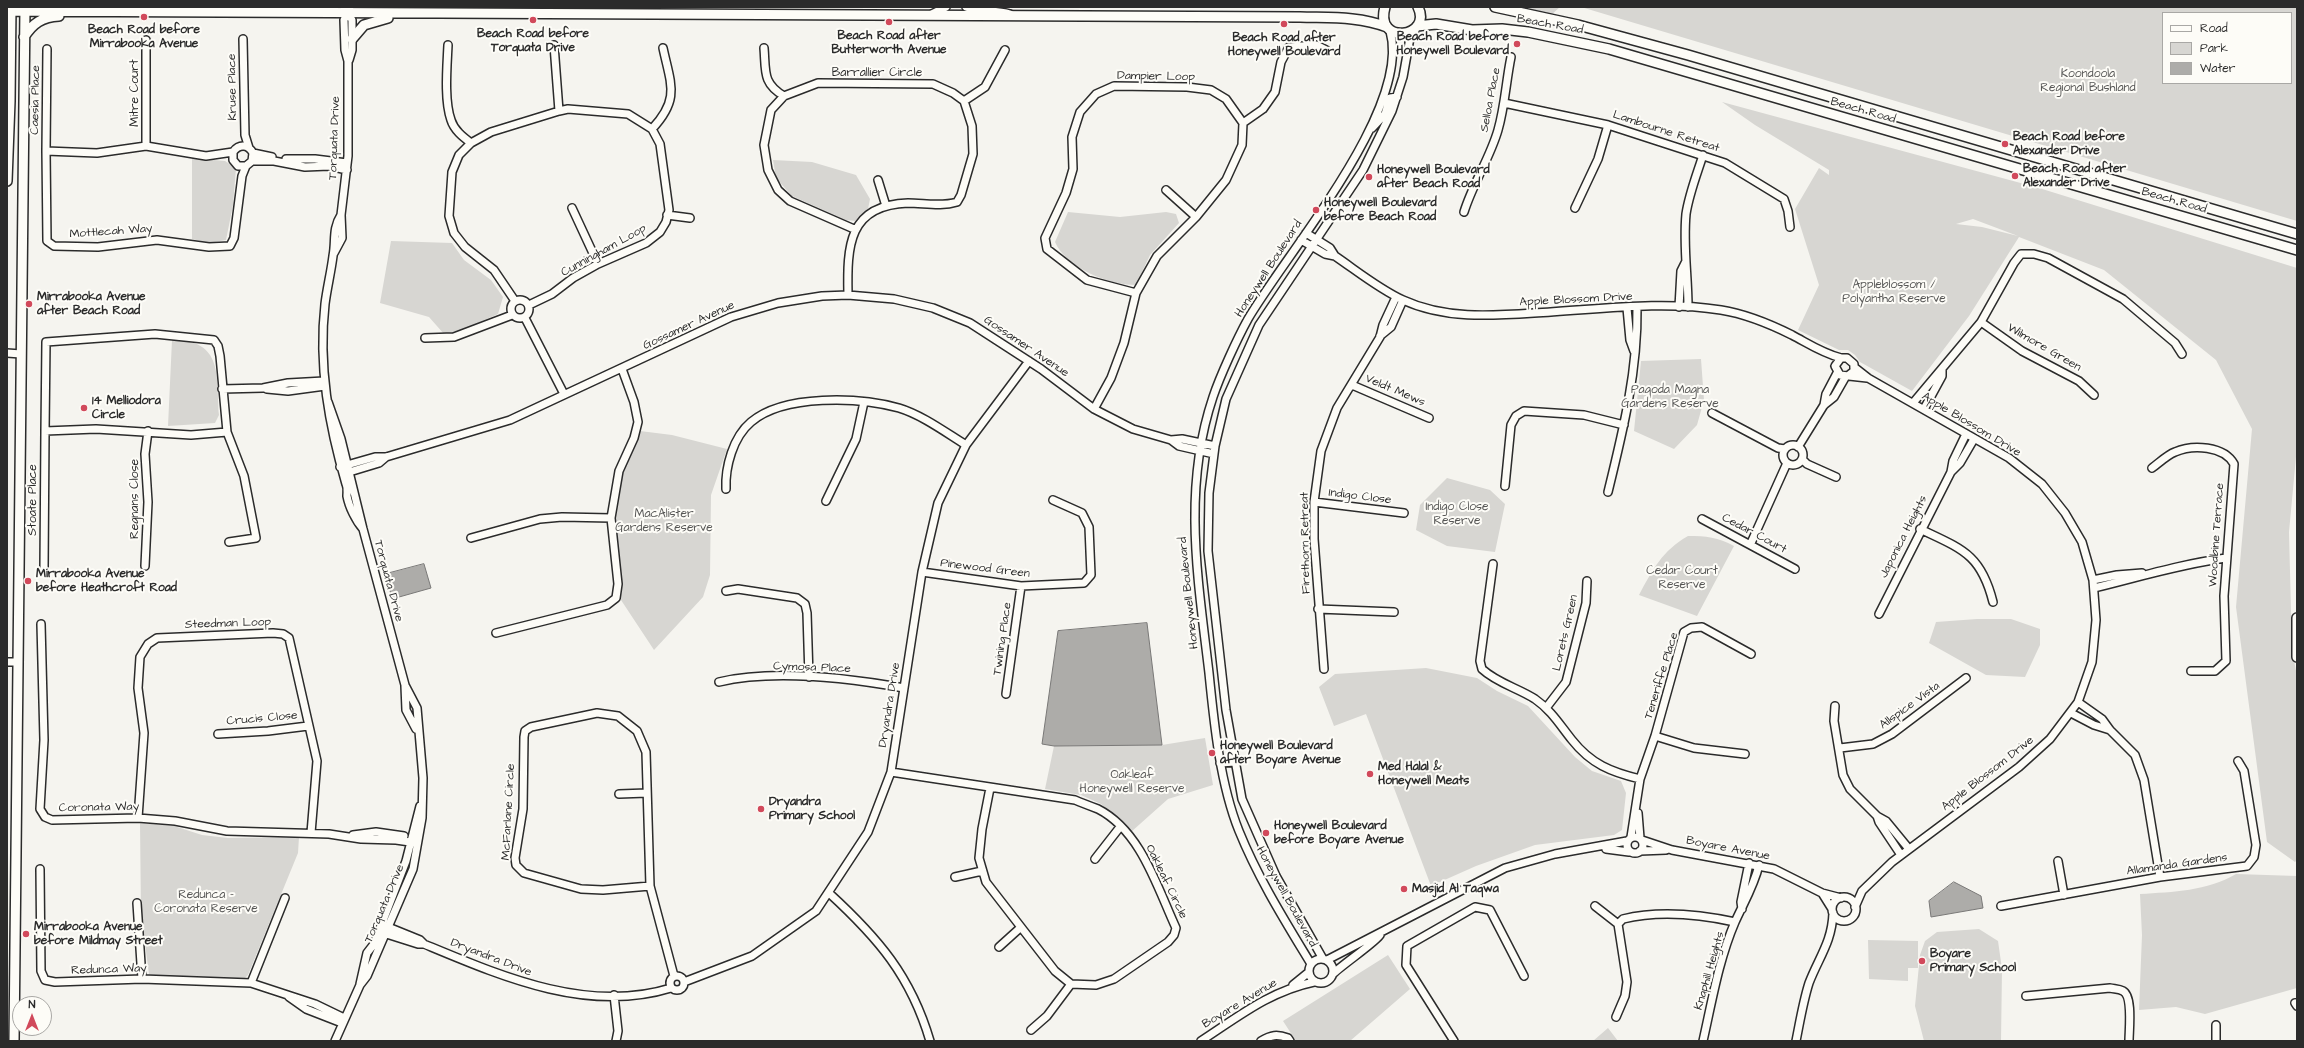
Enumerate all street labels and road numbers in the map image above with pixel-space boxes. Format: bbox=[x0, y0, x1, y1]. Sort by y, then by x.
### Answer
street label: Beach Road bbox=[1516, 12, 1584, 38]
street label: Kruse Place bbox=[225, 53, 241, 121]
street label: Mitre Court bbox=[128, 59, 142, 127]
street label: Caesia Place bbox=[28, 65, 44, 135]
street label: Barrallier Circle bbox=[832, 66, 922, 80]
street label: Selloa Place bbox=[1478, 67, 1504, 133]
street label: Dampier Loop bbox=[1117, 69, 1195, 85]
street label: Beach Road bbox=[1829, 95, 1897, 127]
street label: Torquata Drive bbox=[326, 96, 344, 180]
street label: Lambourne Retreat bbox=[1611, 108, 1721, 156]
street label: Beach Road bbox=[2140, 185, 2208, 217]
street label: Honeywell Boulevard bbox=[1232, 218, 1306, 320]
street label: Mottlecah Way bbox=[69, 222, 153, 242]
street label: Cunningham Loop bbox=[559, 222, 649, 280]
street label: Apple Blossom Drive bbox=[1519, 290, 1633, 310]
street label: Gossamer Avenue bbox=[641, 298, 737, 354]
street label: Gossamer Avenue bbox=[981, 313, 1071, 381]
street label: Wilmore Green bbox=[2004, 321, 2084, 375]
street label: Veldt Mews bbox=[1363, 372, 1427, 410]
street label: Apple Blossom Drive bbox=[1919, 390, 2023, 460]
street label: Regnans Close bbox=[128, 459, 142, 539]
street label: Stoate Place bbox=[26, 464, 40, 536]
street label: Woodbine Terrace bbox=[2206, 483, 2228, 587]
street label: Indigo Close bbox=[1328, 486, 1392, 508]
street label: Firethorn Retreat bbox=[1298, 492, 1314, 594]
street label: Japonica Heights bbox=[1877, 493, 1931, 581]
street label: Cedar Court bbox=[1719, 511, 1789, 557]
street label: Honeywell Boulevard bbox=[1176, 536, 1202, 650]
street label: Torquata Drive bbox=[370, 539, 406, 623]
street label: Pinewood Green bbox=[939, 556, 1031, 582]
street label: Lorets Green bbox=[1550, 593, 1582, 673]
street label: Twining Place bbox=[991, 602, 1015, 676]
street label: Steedman Loop bbox=[185, 615, 271, 633]
street label: Teneriffe Place bbox=[1642, 631, 1682, 721]
street label: Cymosa Place bbox=[773, 659, 851, 677]
street label: Dryandra Drive bbox=[876, 662, 904, 748]
street label: Allspice Vista bbox=[1877, 679, 1943, 733]
street label: Crucis Close bbox=[226, 709, 298, 729]
street label: Apple Blossom Drive bbox=[1939, 733, 2037, 815]
street label: McFarlane Circle bbox=[499, 763, 519, 861]
street label: Coronata Way bbox=[59, 800, 139, 816]
street label: Boyare Avenue bbox=[1685, 834, 1771, 864]
street label: Oakleaf Circle bbox=[1142, 843, 1190, 921]
street label: Honeywell Boulevard bbox=[1252, 844, 1320, 950]
street label: Allamanda Gardens bbox=[2126, 851, 2228, 879]
street label: Torquata Drive bbox=[362, 863, 408, 945]
street label: Knaphill Heights bbox=[1692, 930, 1728, 1012]
street label: Dryandra Drive bbox=[448, 936, 534, 980]
street label: Redunca Way bbox=[71, 961, 147, 979]
street label: Boyare Avenue bbox=[1200, 976, 1280, 1032]

